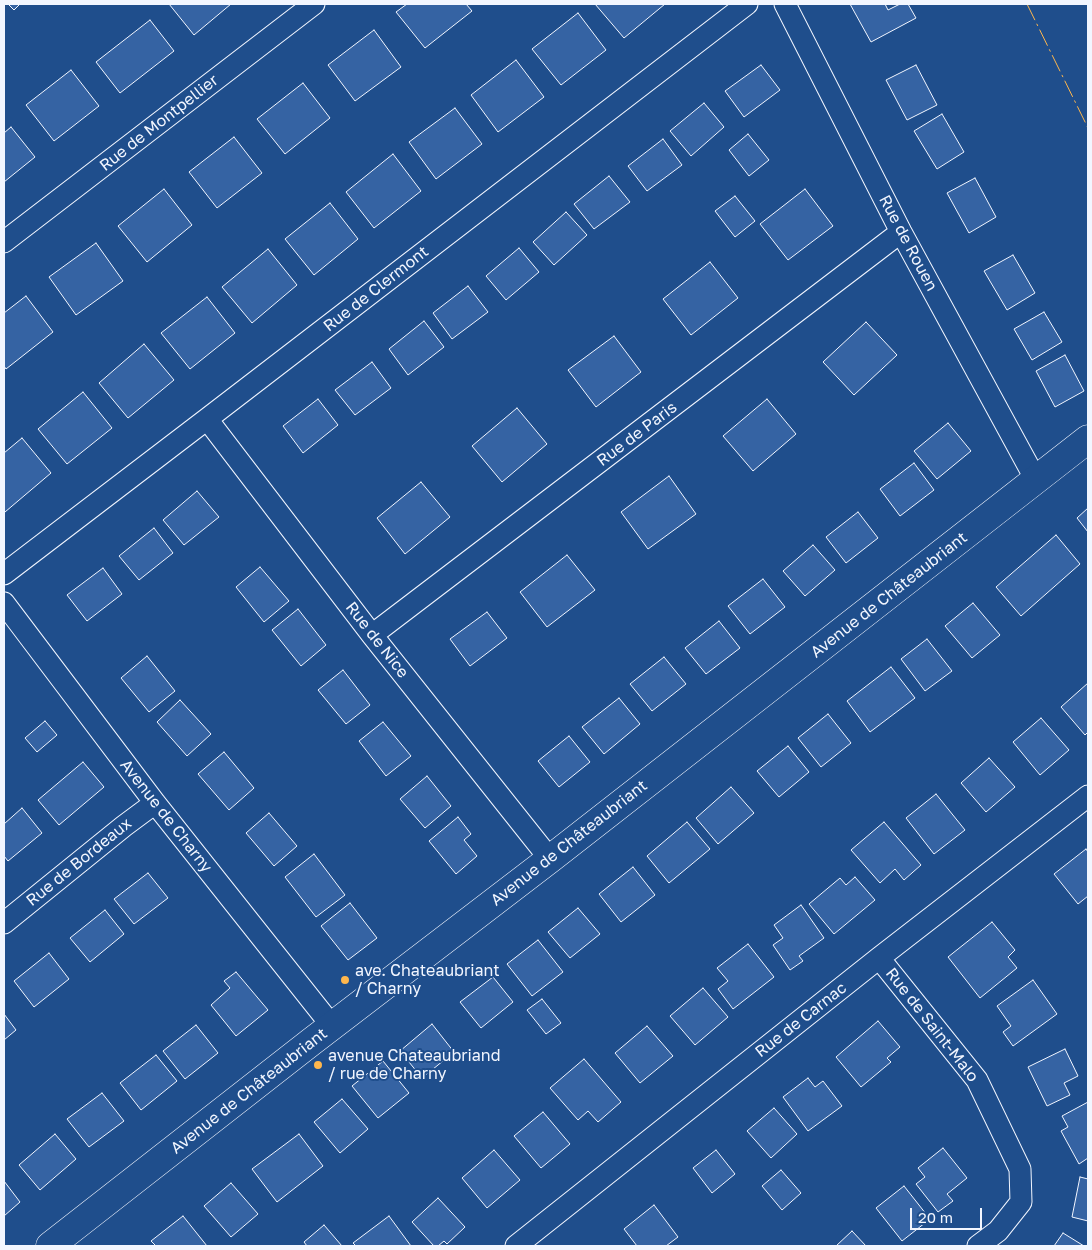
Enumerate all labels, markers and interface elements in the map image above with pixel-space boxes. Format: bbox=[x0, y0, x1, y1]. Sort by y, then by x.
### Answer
street label: Rue de Montpellier bbox=[96, 71, 222, 175]
street label: Rue de Rouen bbox=[875, 192, 941, 294]
street label: Rue de Clermont bbox=[320, 242, 432, 336]
street label: Rue de Paris bbox=[593, 398, 681, 470]
street label: Avenue de Châteaubriant bbox=[807, 528, 971, 662]
street label: Rue de Nice bbox=[341, 598, 413, 682]
street label: Avenue de Charny bbox=[116, 756, 216, 876]
street label: Avenue de Châteaubriant bbox=[487, 776, 651, 910]
street label: Rue de Bordeaux bbox=[23, 814, 135, 910]
place label: ave. Chateaubriant / Charny bbox=[355, 961, 500, 999]
street label: Rue de Saint-Malo bbox=[882, 964, 982, 1086]
marker: ave. Chateaubriant / Charny bbox=[339, 974, 351, 986]
street label: Rue de Carnac bbox=[752, 978, 850, 1062]
street label: Avenue de Châteaubriant bbox=[167, 1024, 331, 1158]
place label: avenue Chateaubriand / rue de Charny bbox=[328, 1046, 501, 1084]
marker: avenue Chateaubriand / rue de Charny bbox=[312, 1059, 324, 1071]
scale bar bbox=[912, 1198, 984, 1230]
text: 20 m bbox=[918, 1208, 953, 1226]

